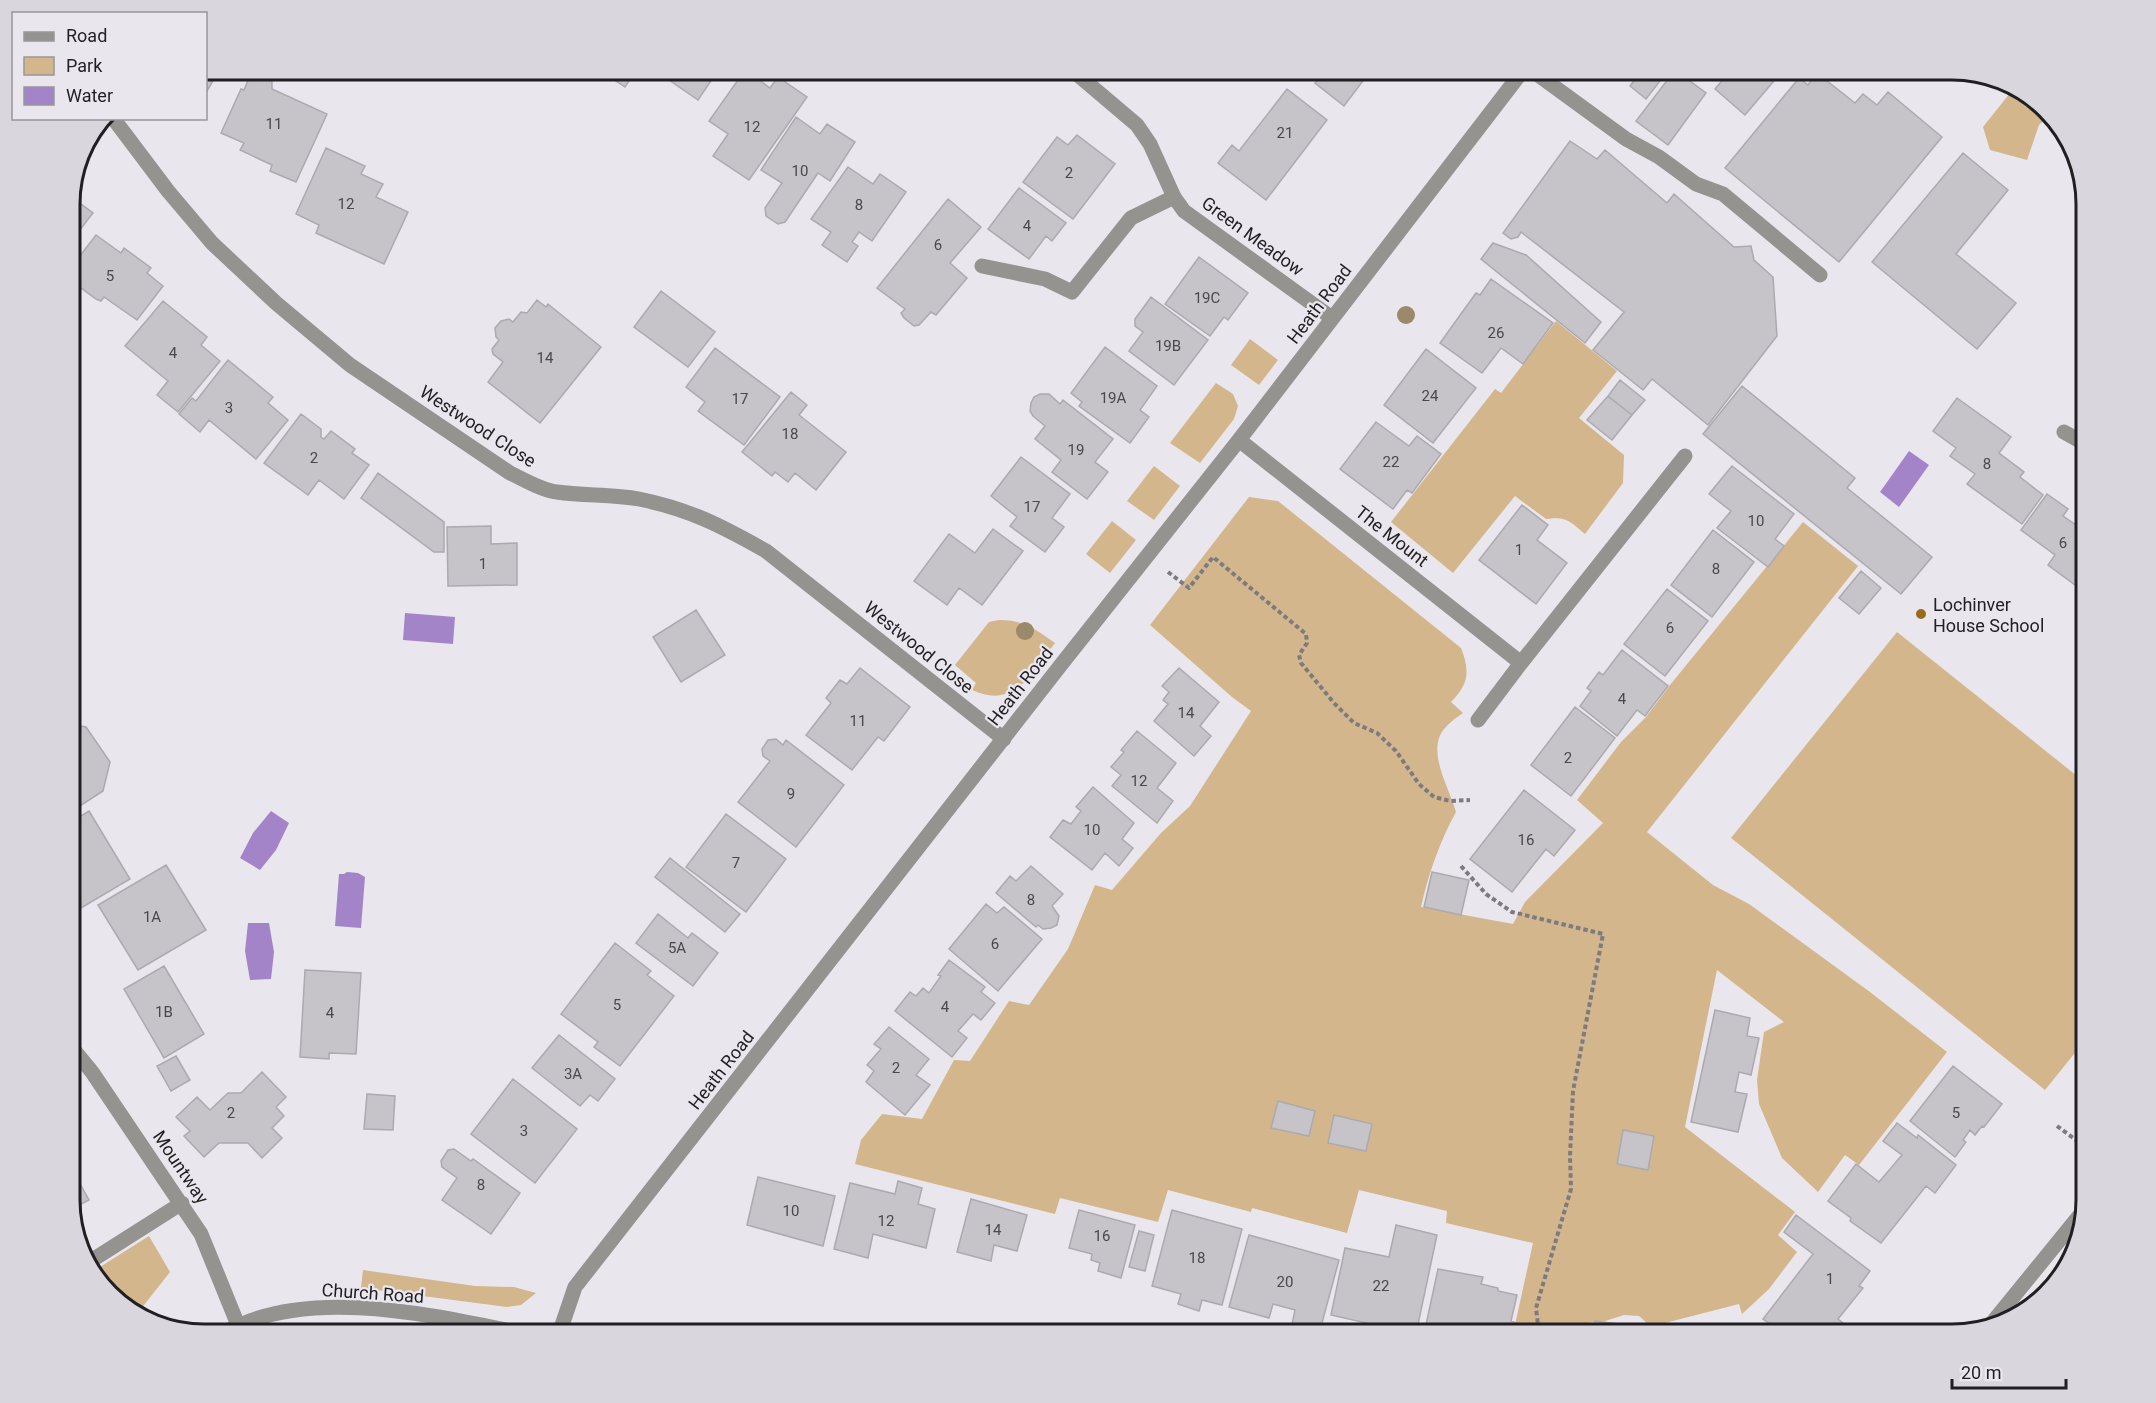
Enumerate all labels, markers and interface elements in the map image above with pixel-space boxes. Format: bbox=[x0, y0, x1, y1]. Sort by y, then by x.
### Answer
legend bbox=[12, 12, 207, 120]
text: Road bbox=[66, 25, 107, 46]
text: Park bbox=[66, 55, 103, 76]
text: Water bbox=[66, 85, 113, 106]
house number: 11 bbox=[266, 115, 282, 133]
house number: 12 bbox=[744, 118, 760, 136]
house number: 21 bbox=[1277, 124, 1293, 142]
house number: 10 bbox=[792, 162, 808, 180]
house number: 2 bbox=[1065, 164, 1073, 182]
street label: Green Meadow bbox=[1198, 192, 1308, 280]
house number: 12 bbox=[338, 195, 354, 213]
house number: 8 bbox=[855, 196, 863, 214]
house number: 4 bbox=[1023, 217, 1032, 235]
house number: 6 bbox=[934, 236, 942, 254]
street label: Heath Road bbox=[1282, 260, 1356, 348]
house number: 5 bbox=[106, 267, 114, 285]
house number: 19C bbox=[1194, 289, 1221, 307]
house number: 26 bbox=[1488, 324, 1504, 342]
house number: 19B bbox=[1155, 337, 1181, 355]
house number: 4 bbox=[169, 344, 178, 362]
house number: 14 bbox=[537, 349, 554, 367]
street label: Westwood Close bbox=[416, 381, 540, 471]
house number: 24 bbox=[1422, 387, 1439, 405]
house number: 19A bbox=[1100, 389, 1127, 407]
house number: 17 bbox=[732, 390, 748, 408]
house number: 3 bbox=[225, 399, 233, 417]
house number: 18 bbox=[782, 425, 798, 443]
house number: 19 bbox=[1068, 441, 1084, 459]
house number: 2 bbox=[310, 449, 318, 467]
house number: 22 bbox=[1383, 453, 1399, 471]
house number: 8 bbox=[1983, 455, 1991, 473]
house number: 17 bbox=[1024, 498, 1040, 516]
street label: The Mount bbox=[1351, 501, 1433, 571]
house number: 10 bbox=[1748, 512, 1764, 530]
house number: 6 bbox=[2059, 534, 2067, 552]
house number: 1 bbox=[1515, 541, 1523, 559]
house number: 1 bbox=[479, 555, 487, 573]
house number: 8 bbox=[1712, 560, 1720, 578]
place label: Lochinver House School bbox=[1933, 594, 2044, 636]
street label: Westwood Close bbox=[860, 597, 978, 697]
marker: Lochinver House School bbox=[1914, 607, 1928, 621]
house number: 6 bbox=[1666, 619, 1674, 637]
street label: Heath Road bbox=[983, 643, 1057, 729]
house number: 4 bbox=[1618, 690, 1627, 708]
house number: 14 bbox=[1178, 704, 1195, 722]
house number: 11 bbox=[850, 712, 866, 730]
house number: 2 bbox=[1564, 749, 1572, 767]
house number: 12 bbox=[1131, 772, 1147, 790]
house number: 9 bbox=[787, 785, 795, 803]
house number: 10 bbox=[1084, 821, 1100, 839]
house number: 16 bbox=[1518, 831, 1534, 849]
house number: 7 bbox=[732, 854, 740, 872]
house number: 8 bbox=[1027, 891, 1035, 909]
house number: 1A bbox=[143, 908, 161, 926]
house number: 6 bbox=[991, 935, 999, 953]
house number: 5A bbox=[668, 939, 686, 957]
house number: 5 bbox=[613, 996, 621, 1014]
house number: 4 bbox=[941, 998, 950, 1016]
house number: 1B bbox=[155, 1003, 173, 1021]
house number: 4 bbox=[326, 1004, 335, 1022]
street label: Heath Road bbox=[684, 1027, 758, 1113]
house number: 2 bbox=[892, 1059, 900, 1077]
house number: 3A bbox=[564, 1065, 582, 1083]
house number: 2 bbox=[227, 1104, 235, 1122]
house number: 5 bbox=[1952, 1104, 1960, 1122]
house number: 3 bbox=[520, 1122, 528, 1140]
street label: Mountway bbox=[149, 1127, 213, 1208]
house number: 8 bbox=[477, 1176, 485, 1194]
house number: 10 bbox=[783, 1202, 799, 1220]
house number: 12 bbox=[878, 1212, 894, 1230]
house number: 14 bbox=[985, 1221, 1002, 1239]
house number: 16 bbox=[1094, 1227, 1110, 1245]
house number: 18 bbox=[1189, 1249, 1205, 1267]
house number: 1 bbox=[1826, 1270, 1834, 1288]
house number: 20 bbox=[1277, 1273, 1293, 1291]
house number: 22 bbox=[1373, 1277, 1389, 1295]
street label: Church Road bbox=[321, 1279, 425, 1307]
scale bar bbox=[1952, 1352, 2066, 1390]
text: 20 m bbox=[1961, 1362, 2001, 1383]

